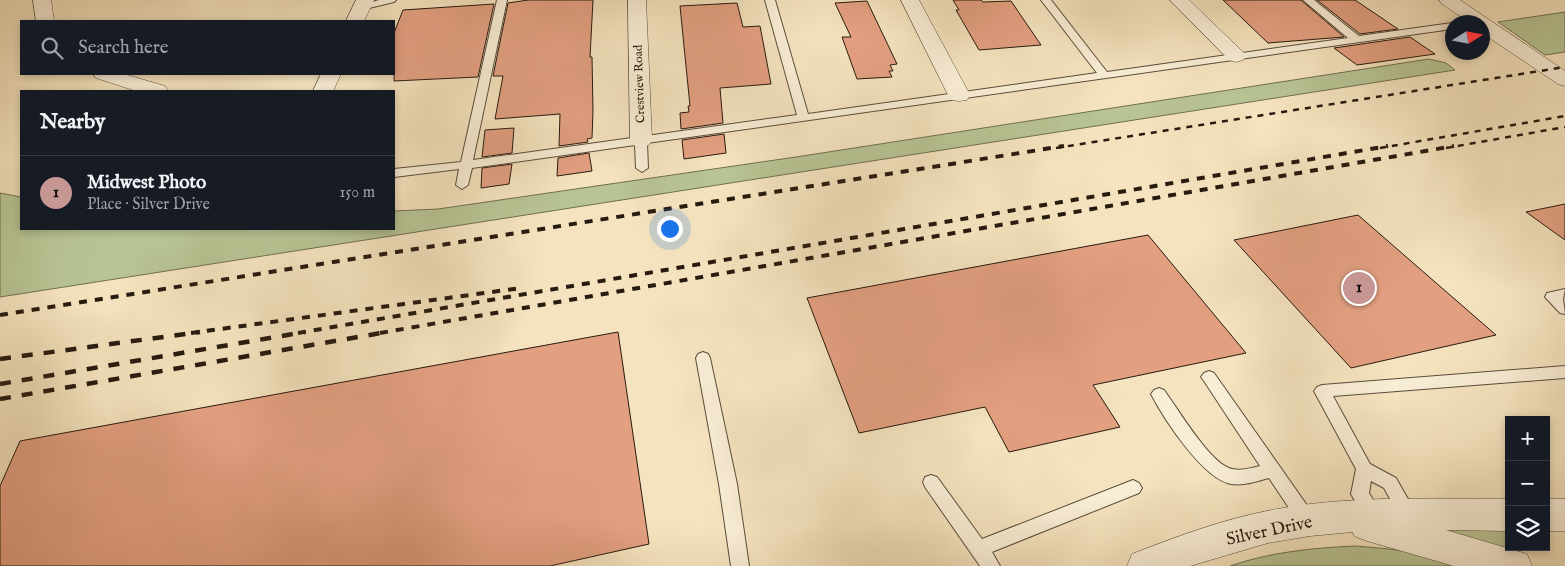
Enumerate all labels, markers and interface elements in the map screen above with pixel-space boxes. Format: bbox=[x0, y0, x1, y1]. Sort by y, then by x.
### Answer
north arrow bbox=[1445, 15, 1490, 60]
search box bbox=[20, 20, 395, 75]
icon: search bbox=[38, 34, 66, 62]
text: Search here bbox=[78, 36, 169, 60]
street label: Crestview Road bbox=[631, 44, 648, 123]
text: Nearby bbox=[40, 109, 105, 136]
text: Midwest Photo bbox=[87, 171, 206, 195]
text: 1 bbox=[53, 183, 59, 203]
text: 150 m bbox=[340, 183, 375, 203]
text: Place · Silver Drive bbox=[87, 195, 210, 215]
your location bbox=[657, 216, 683, 242]
pin: 1 bbox=[1343, 269, 1375, 307]
map controls bbox=[1505, 416, 1550, 551]
button: + bbox=[1505, 416, 1550, 461]
button: − bbox=[1505, 461, 1550, 506]
button: layers bbox=[1505, 506, 1550, 551]
street label: Silver Drive bbox=[1224, 511, 1314, 552]

